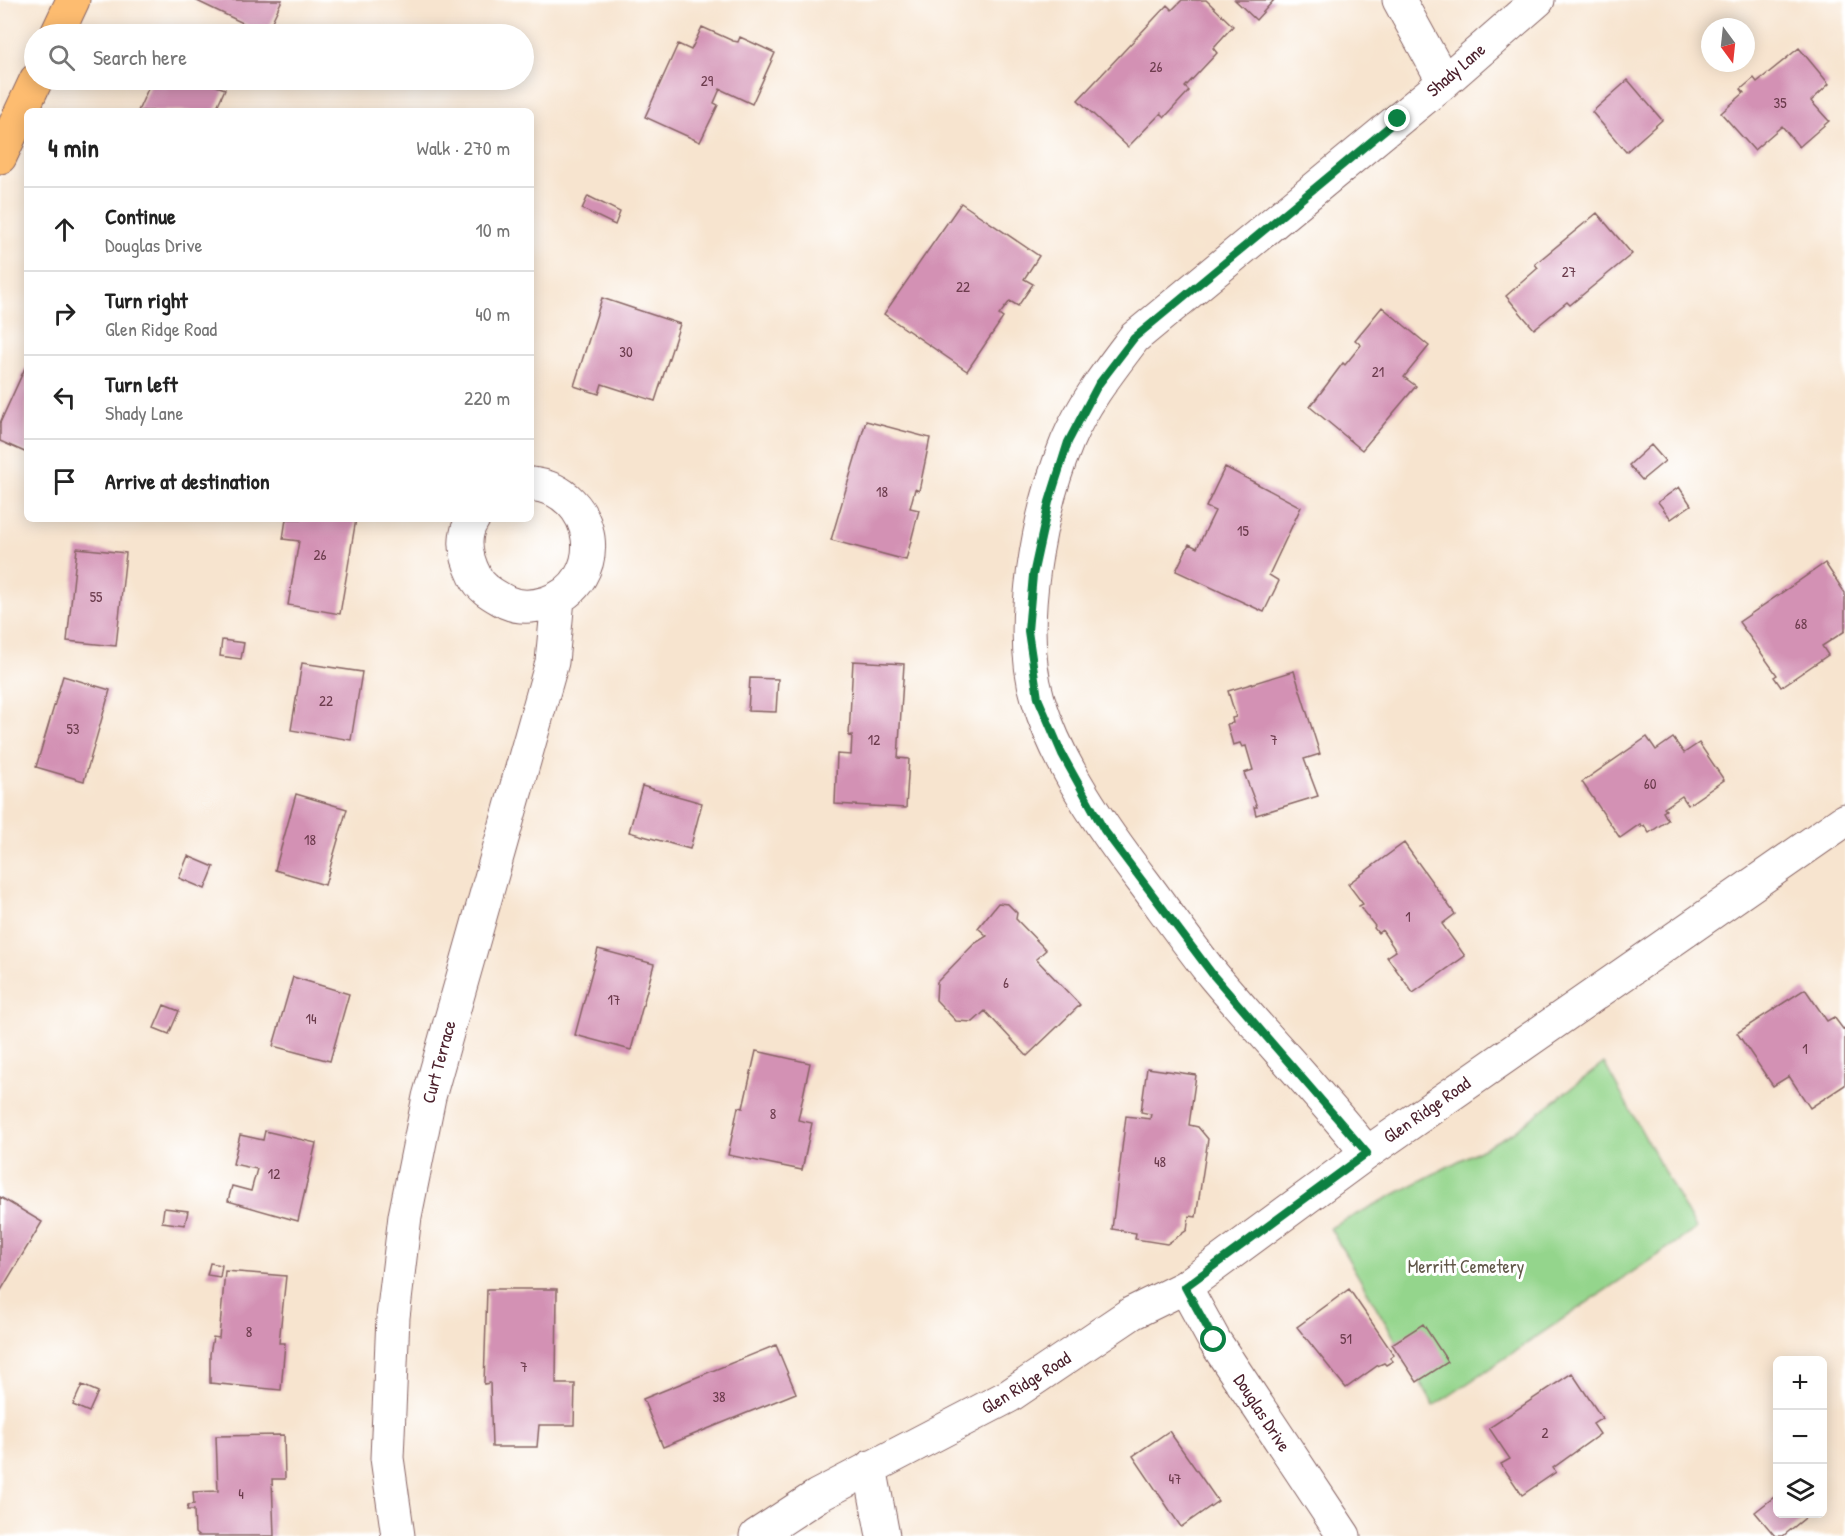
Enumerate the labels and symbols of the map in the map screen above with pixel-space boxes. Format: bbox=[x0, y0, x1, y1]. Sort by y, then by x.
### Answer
north arrow bbox=[1701, 18, 1755, 72]
street label: Shady Lane bbox=[1421, 37, 1491, 102]
house number: 26 bbox=[1149, 56, 1163, 77]
house number: 29 bbox=[701, 70, 714, 91]
house number: 35 bbox=[1773, 92, 1787, 113]
route end bbox=[1384, 105, 1410, 131]
house number: 27 bbox=[1562, 261, 1576, 282]
house number: 22 bbox=[956, 276, 970, 297]
house number: 30 bbox=[619, 341, 633, 362]
house number: 21 bbox=[1372, 361, 1384, 382]
house number: 18 bbox=[876, 481, 888, 502]
house number: 15 bbox=[1237, 520, 1250, 541]
house number: 26 bbox=[313, 544, 327, 565]
house number: 55 bbox=[90, 586, 103, 607]
house number: 68 bbox=[1795, 613, 1807, 634]
house number: 22 bbox=[319, 690, 333, 711]
house number: 53 bbox=[66, 718, 80, 739]
house number: 12 bbox=[868, 729, 880, 750]
house number: 7 bbox=[1270, 729, 1278, 750]
house number: 60 bbox=[1644, 773, 1657, 794]
house number: 18 bbox=[304, 829, 316, 850]
house number: 1 bbox=[1405, 906, 1411, 927]
house number: 6 bbox=[1003, 972, 1009, 993]
house number: 17 bbox=[608, 989, 620, 1010]
house number: 14 bbox=[305, 1008, 317, 1029]
street label: Curt Terrace bbox=[415, 1018, 462, 1106]
house number: 1 bbox=[1802, 1038, 1808, 1059]
street label: Glen Ridge Road bbox=[1378, 1070, 1475, 1149]
house number: 8 bbox=[770, 1103, 776, 1124]
house number: 48 bbox=[1154, 1151, 1166, 1172]
house number: 12 bbox=[268, 1163, 280, 1184]
park label: Merritt Cemetery bbox=[1408, 1254, 1525, 1279]
house number: 8 bbox=[246, 1321, 252, 1342]
route start bbox=[1200, 1326, 1226, 1352]
house number: 51 bbox=[1340, 1328, 1352, 1349]
street label: Glen Ridge Road bbox=[976, 1345, 1075, 1420]
house number: 7 bbox=[520, 1356, 528, 1377]
street label: Douglas Drive bbox=[1228, 1369, 1297, 1456]
house number: 38 bbox=[712, 1386, 726, 1407]
house number: 2 bbox=[1541, 1422, 1549, 1443]
house number: 47 bbox=[1168, 1468, 1182, 1489]
house number: 4 bbox=[238, 1483, 244, 1504]

